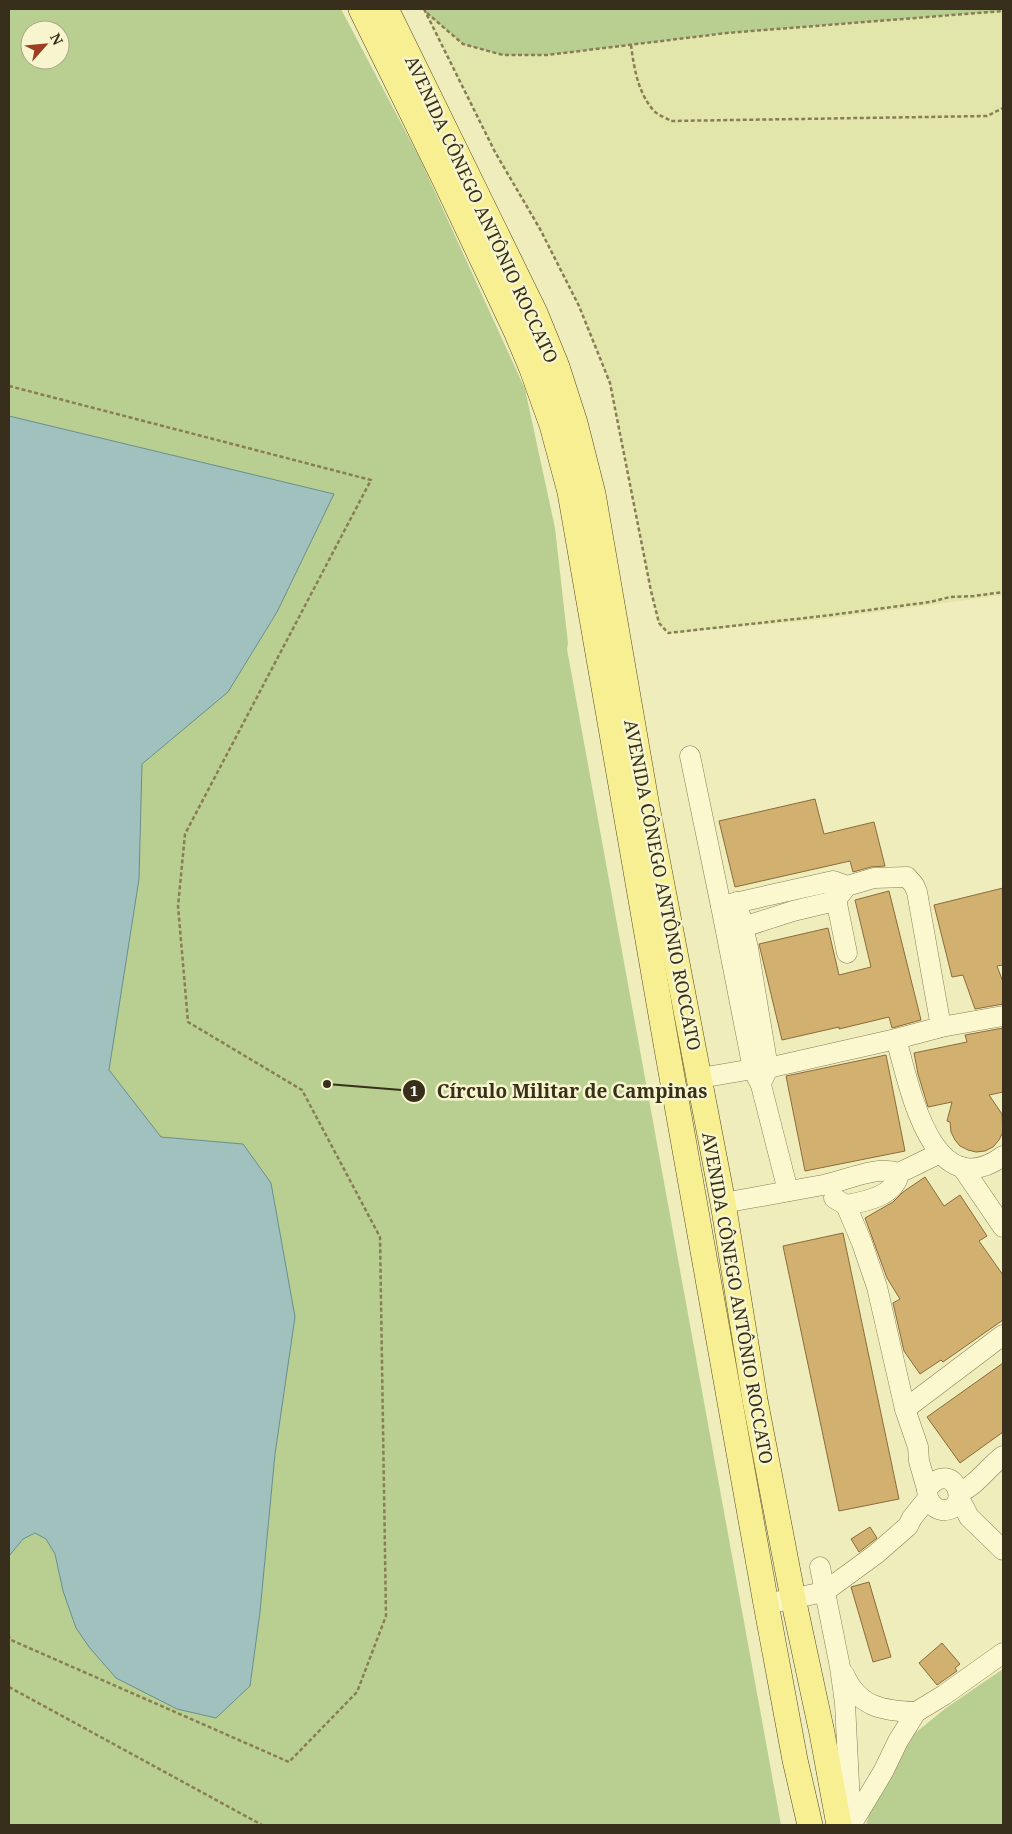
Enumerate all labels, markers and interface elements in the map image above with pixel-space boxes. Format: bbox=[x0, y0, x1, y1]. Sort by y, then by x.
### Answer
north arrow bbox=[20, 20, 70, 70]
text: N bbox=[46, 30, 68, 48]
street label: AVENIDA CÔNEGO ANTÔNIO ROCCATO bbox=[400, 51, 564, 367]
street label: AVENIDA CÔNEGO ANTÔNIO ROCCATO bbox=[619, 717, 707, 1053]
callout: Círculo Militar de Campinas bbox=[401, 1074, 717, 1108]
text: Círculo Militar de Campinas bbox=[437, 1078, 707, 1104]
text: 1 bbox=[410, 1080, 418, 1100]
street label: AVENIDA CÔNEGO ANTÔNIO ROCCATO bbox=[697, 1130, 779, 1466]

